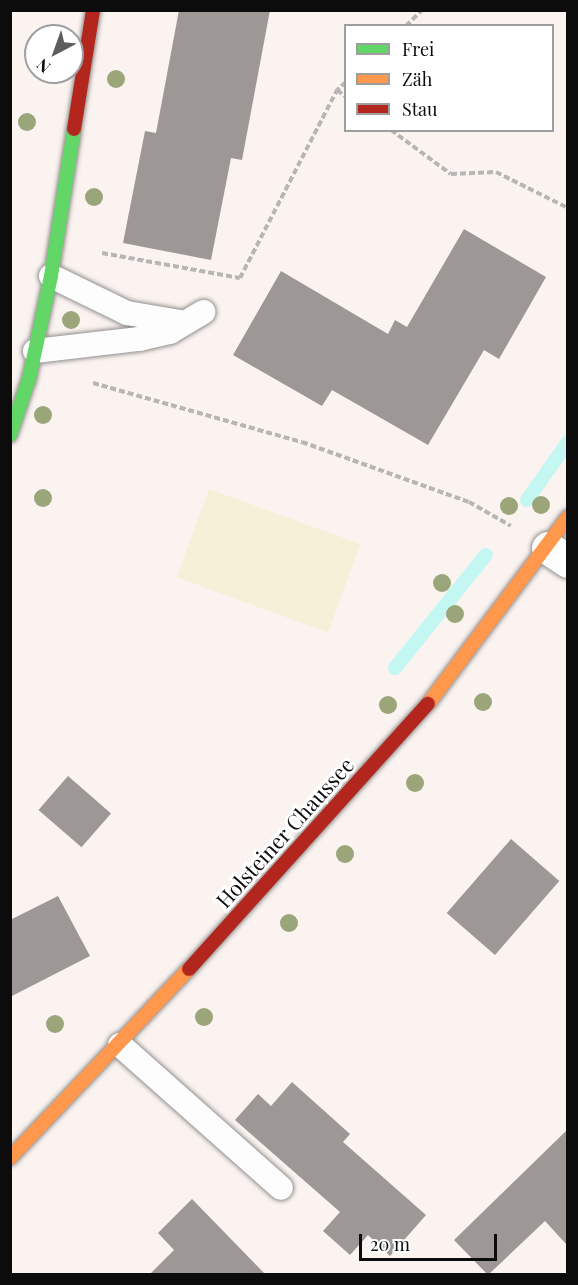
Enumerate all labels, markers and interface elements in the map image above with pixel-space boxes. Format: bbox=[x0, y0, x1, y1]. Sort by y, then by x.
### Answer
north arrow bbox=[24, 24, 84, 84]
legend bbox=[344, 24, 554, 132]
text: Frei bbox=[402, 37, 434, 61]
text: N bbox=[32, 55, 54, 78]
text: Zäh bbox=[402, 67, 432, 91]
text: Stau bbox=[402, 97, 438, 121]
street label: Holsteiner Chaussee bbox=[210, 752, 358, 912]
scale bar bbox=[362, 1222, 500, 1260]
text: 20 m bbox=[370, 1232, 410, 1256]

